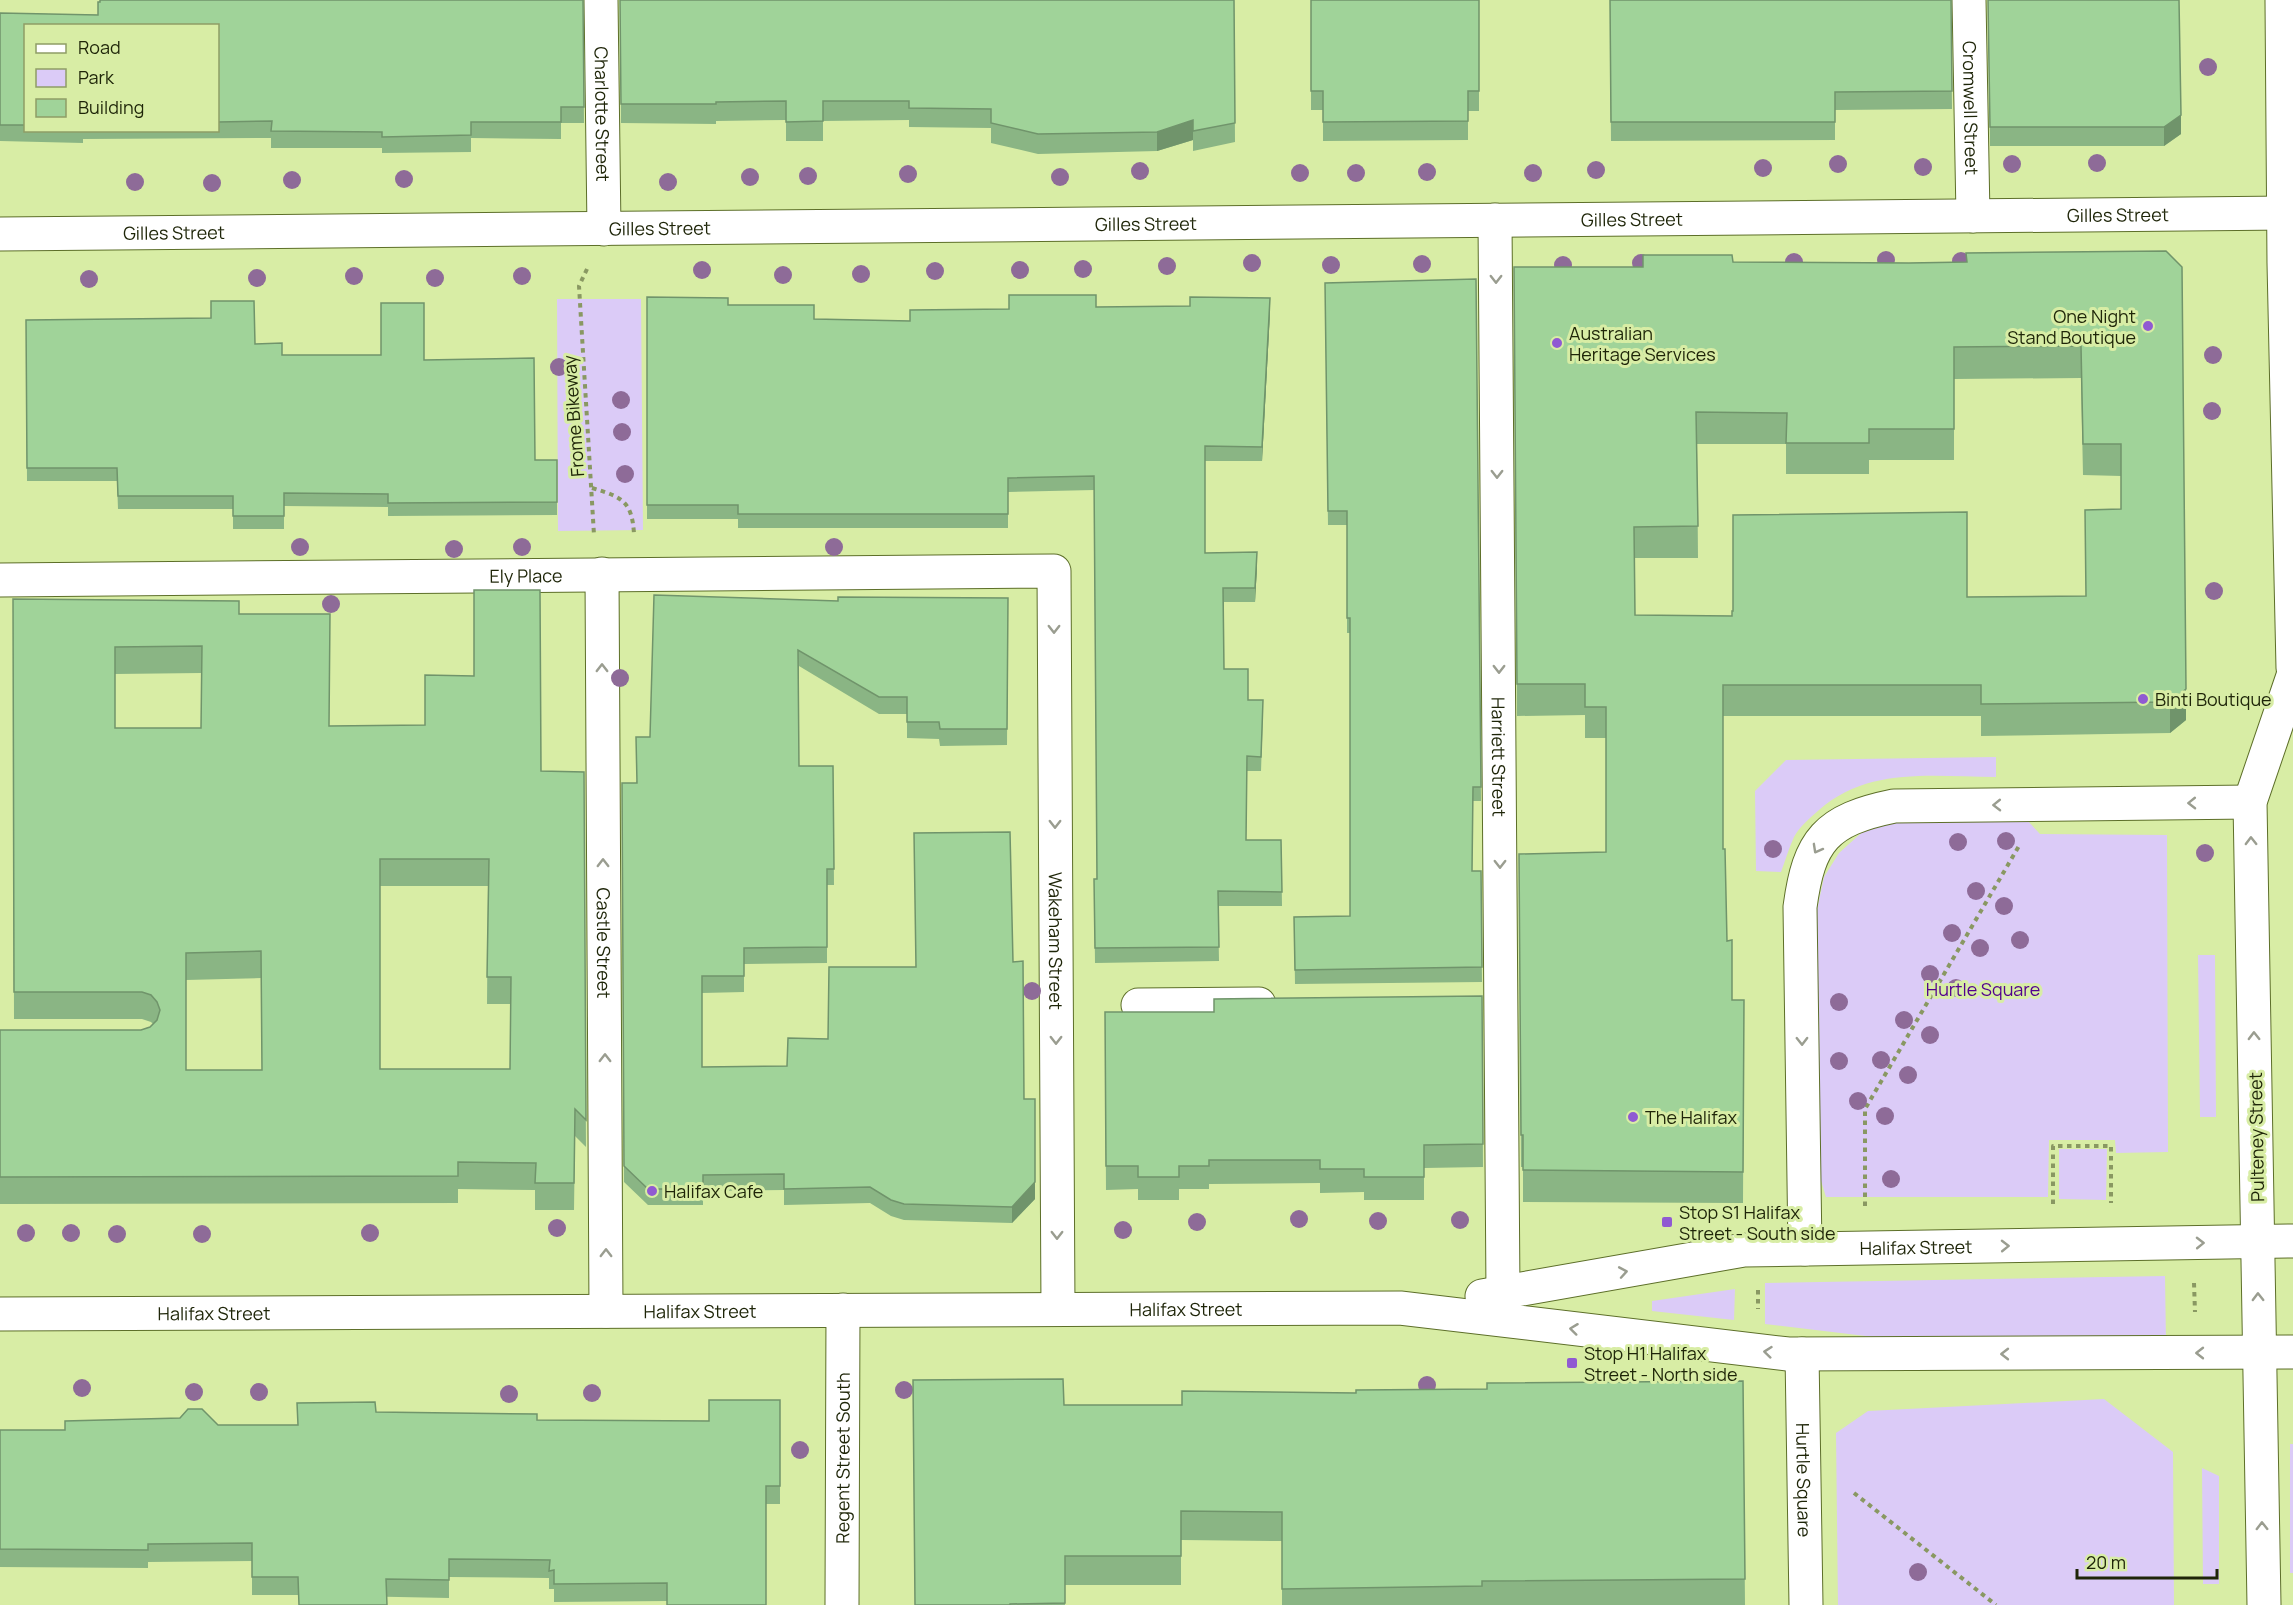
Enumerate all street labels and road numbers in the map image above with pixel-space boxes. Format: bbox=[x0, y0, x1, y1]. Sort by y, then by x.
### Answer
street label: Cromwell Street bbox=[1958, 41, 1984, 175]
street label: Charlotte Street bbox=[590, 46, 615, 182]
street label: Gilles Street bbox=[2067, 202, 2169, 227]
street label: Gilles Street bbox=[1581, 207, 1683, 232]
street label: Gilles Street bbox=[1095, 211, 1197, 236]
street label: Gilles Street bbox=[609, 215, 711, 240]
street label: Gilles Street bbox=[123, 220, 225, 245]
street label: Frome Bikeway bbox=[557, 354, 589, 478]
street label: Ely Place bbox=[489, 563, 563, 588]
street label: Harriett Street bbox=[1487, 697, 1511, 817]
street label: Wakeham Street bbox=[1044, 872, 1068, 1010]
street label: Castle Street bbox=[592, 888, 616, 998]
street label: Pulteney Street bbox=[2243, 1072, 2269, 1202]
street label: Halifax Street bbox=[1859, 1234, 1973, 1260]
street label: Halifax Street bbox=[1129, 1297, 1242, 1321]
street label: Halifax Street bbox=[643, 1299, 756, 1323]
street label: Halifax Street bbox=[158, 1301, 270, 1325]
street label: Regent Street South bbox=[830, 1372, 855, 1544]
street label: Hurtle Square bbox=[1791, 1423, 1817, 1537]

